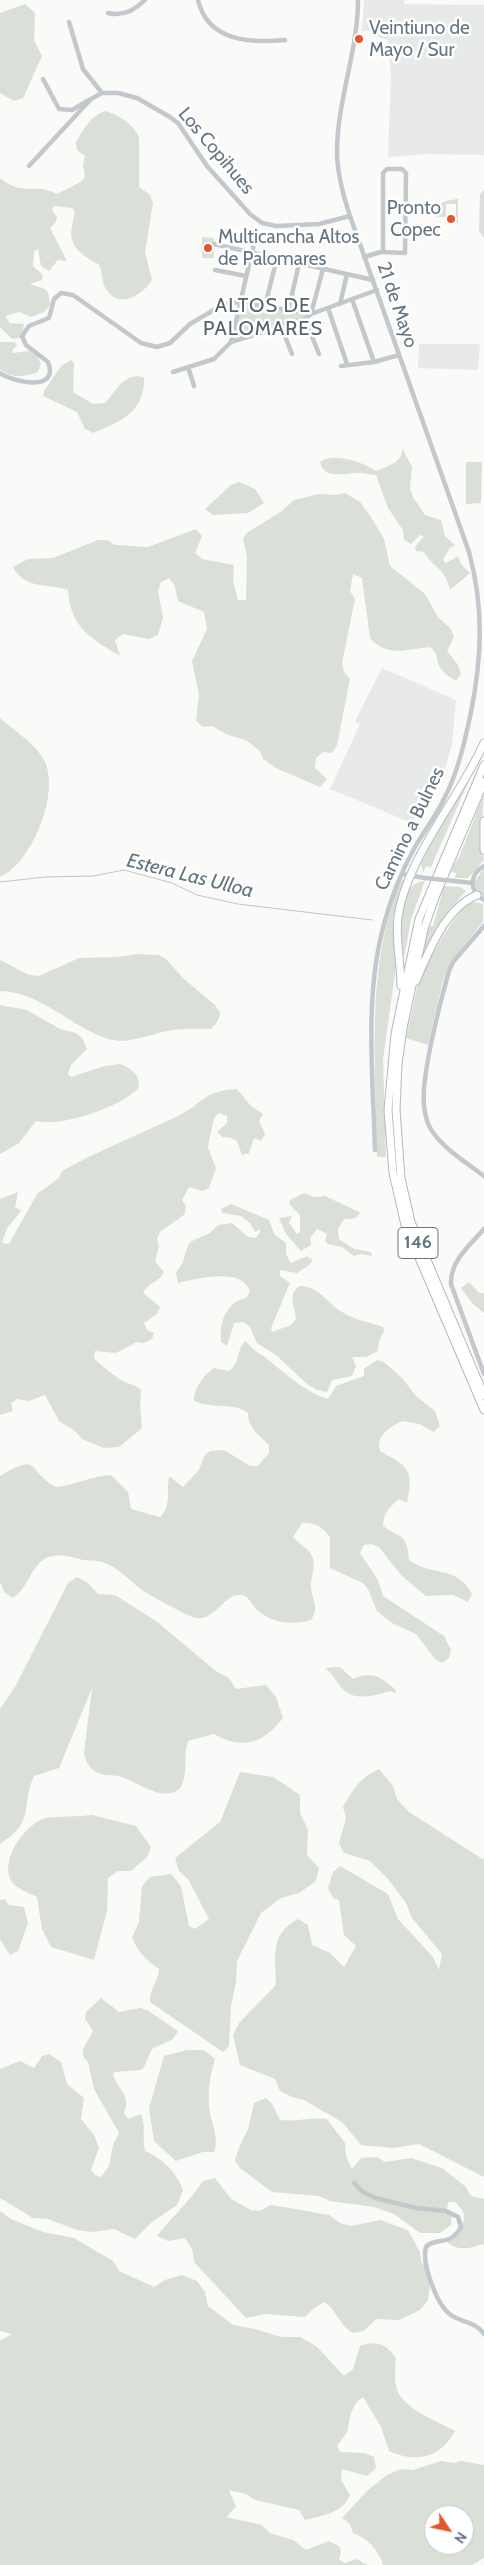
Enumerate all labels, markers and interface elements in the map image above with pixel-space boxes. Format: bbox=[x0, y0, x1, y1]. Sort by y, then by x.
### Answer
place label: Veintiuno de Mayo / Sur bbox=[369, 17, 470, 61]
marker: Veintiuno de Mayo / Sur bbox=[353, 33, 365, 45]
street label: Los Copihues bbox=[173, 103, 259, 199]
place label: Pronto Copec bbox=[387, 197, 441, 241]
marker: Pronto Copec bbox=[445, 213, 457, 225]
place label: Multicancha Altos de Palomares bbox=[218, 226, 359, 270]
marker: Multicancha Altos de Palomares bbox=[202, 242, 214, 254]
street label: 21 de Mayo bbox=[372, 259, 422, 351]
district label: ALTOS DE PALOMARES bbox=[202, 294, 324, 341]
street label: Camino a Bulnes bbox=[370, 764, 450, 894]
water label: Estera Las Ulloa bbox=[124, 849, 256, 903]
road number: 146 bbox=[398, 1228, 438, 1258]
north arrow bbox=[424, 2505, 474, 2555]
text: N bbox=[450, 2529, 471, 2547]

